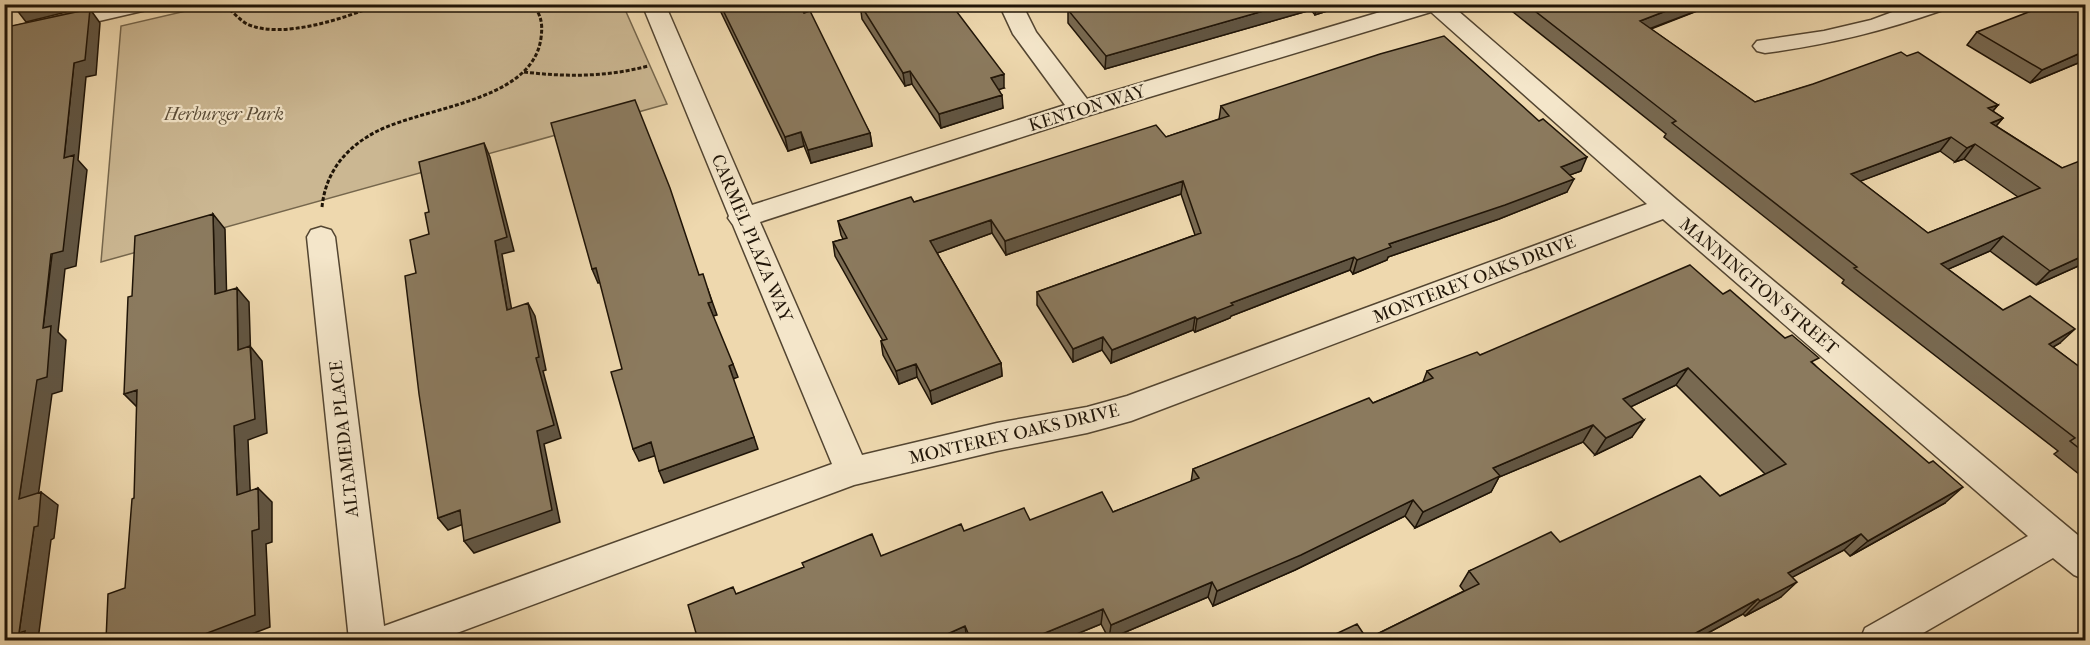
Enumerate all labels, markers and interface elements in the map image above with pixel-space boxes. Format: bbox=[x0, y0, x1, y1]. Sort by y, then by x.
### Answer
street label: KENTON WAY bbox=[1026, 80, 1149, 136]
park label: Herburger Park bbox=[163, 104, 284, 125]
street label: CARMEL PLAZA WAY bbox=[707, 151, 797, 326]
street label: MANNINGTON STREET bbox=[1675, 214, 1843, 360]
street label: MONTEREY OAKS DRIVE bbox=[1370, 231, 1578, 328]
street label: ALTAMEDA PLACE bbox=[326, 359, 363, 519]
street label: MONTEREY OAKS DRIVE bbox=[907, 400, 1121, 469]

